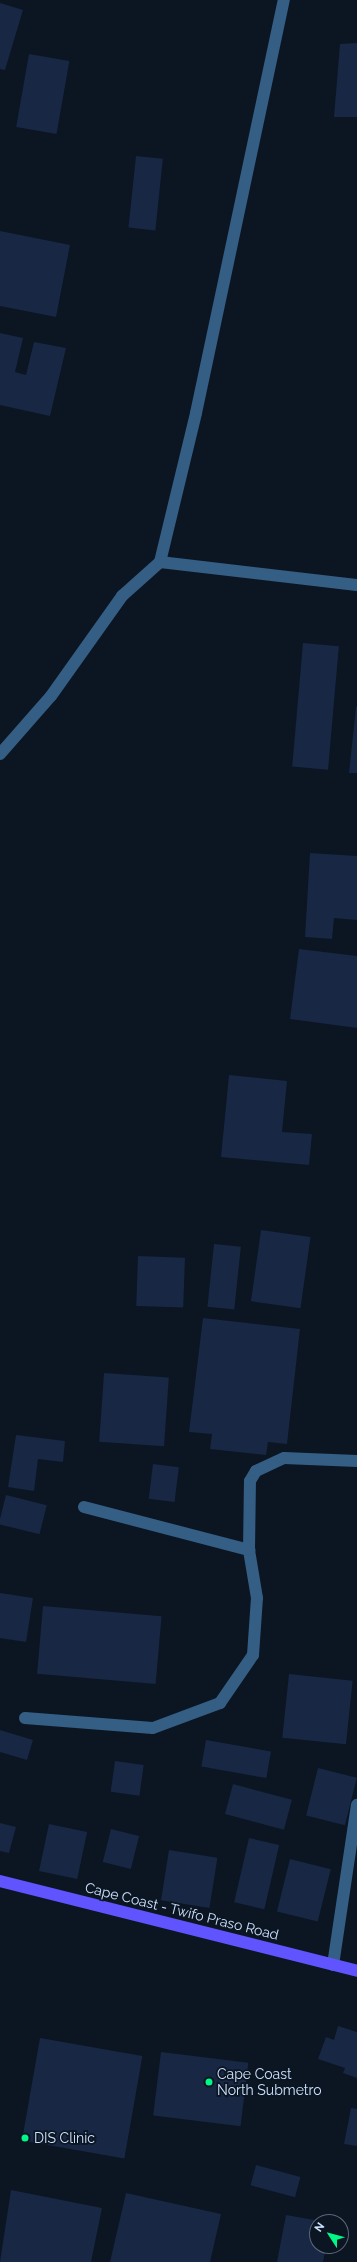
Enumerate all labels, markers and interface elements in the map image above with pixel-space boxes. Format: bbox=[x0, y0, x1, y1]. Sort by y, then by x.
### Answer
street label: Cape Coast - Twifo Praso Road bbox=[83, 1879, 281, 1943]
place label: Cape Coast North Submetro bbox=[217, 2066, 322, 2098]
marker: Cape Coast North Submetro bbox=[204, 2077, 214, 2087]
place label: DIS Clinic bbox=[34, 2130, 95, 2146]
marker: DIS Clinic bbox=[19, 2132, 31, 2144]
north arrow bbox=[309, 2214, 349, 2254]
text: N bbox=[312, 2220, 327, 2234]

